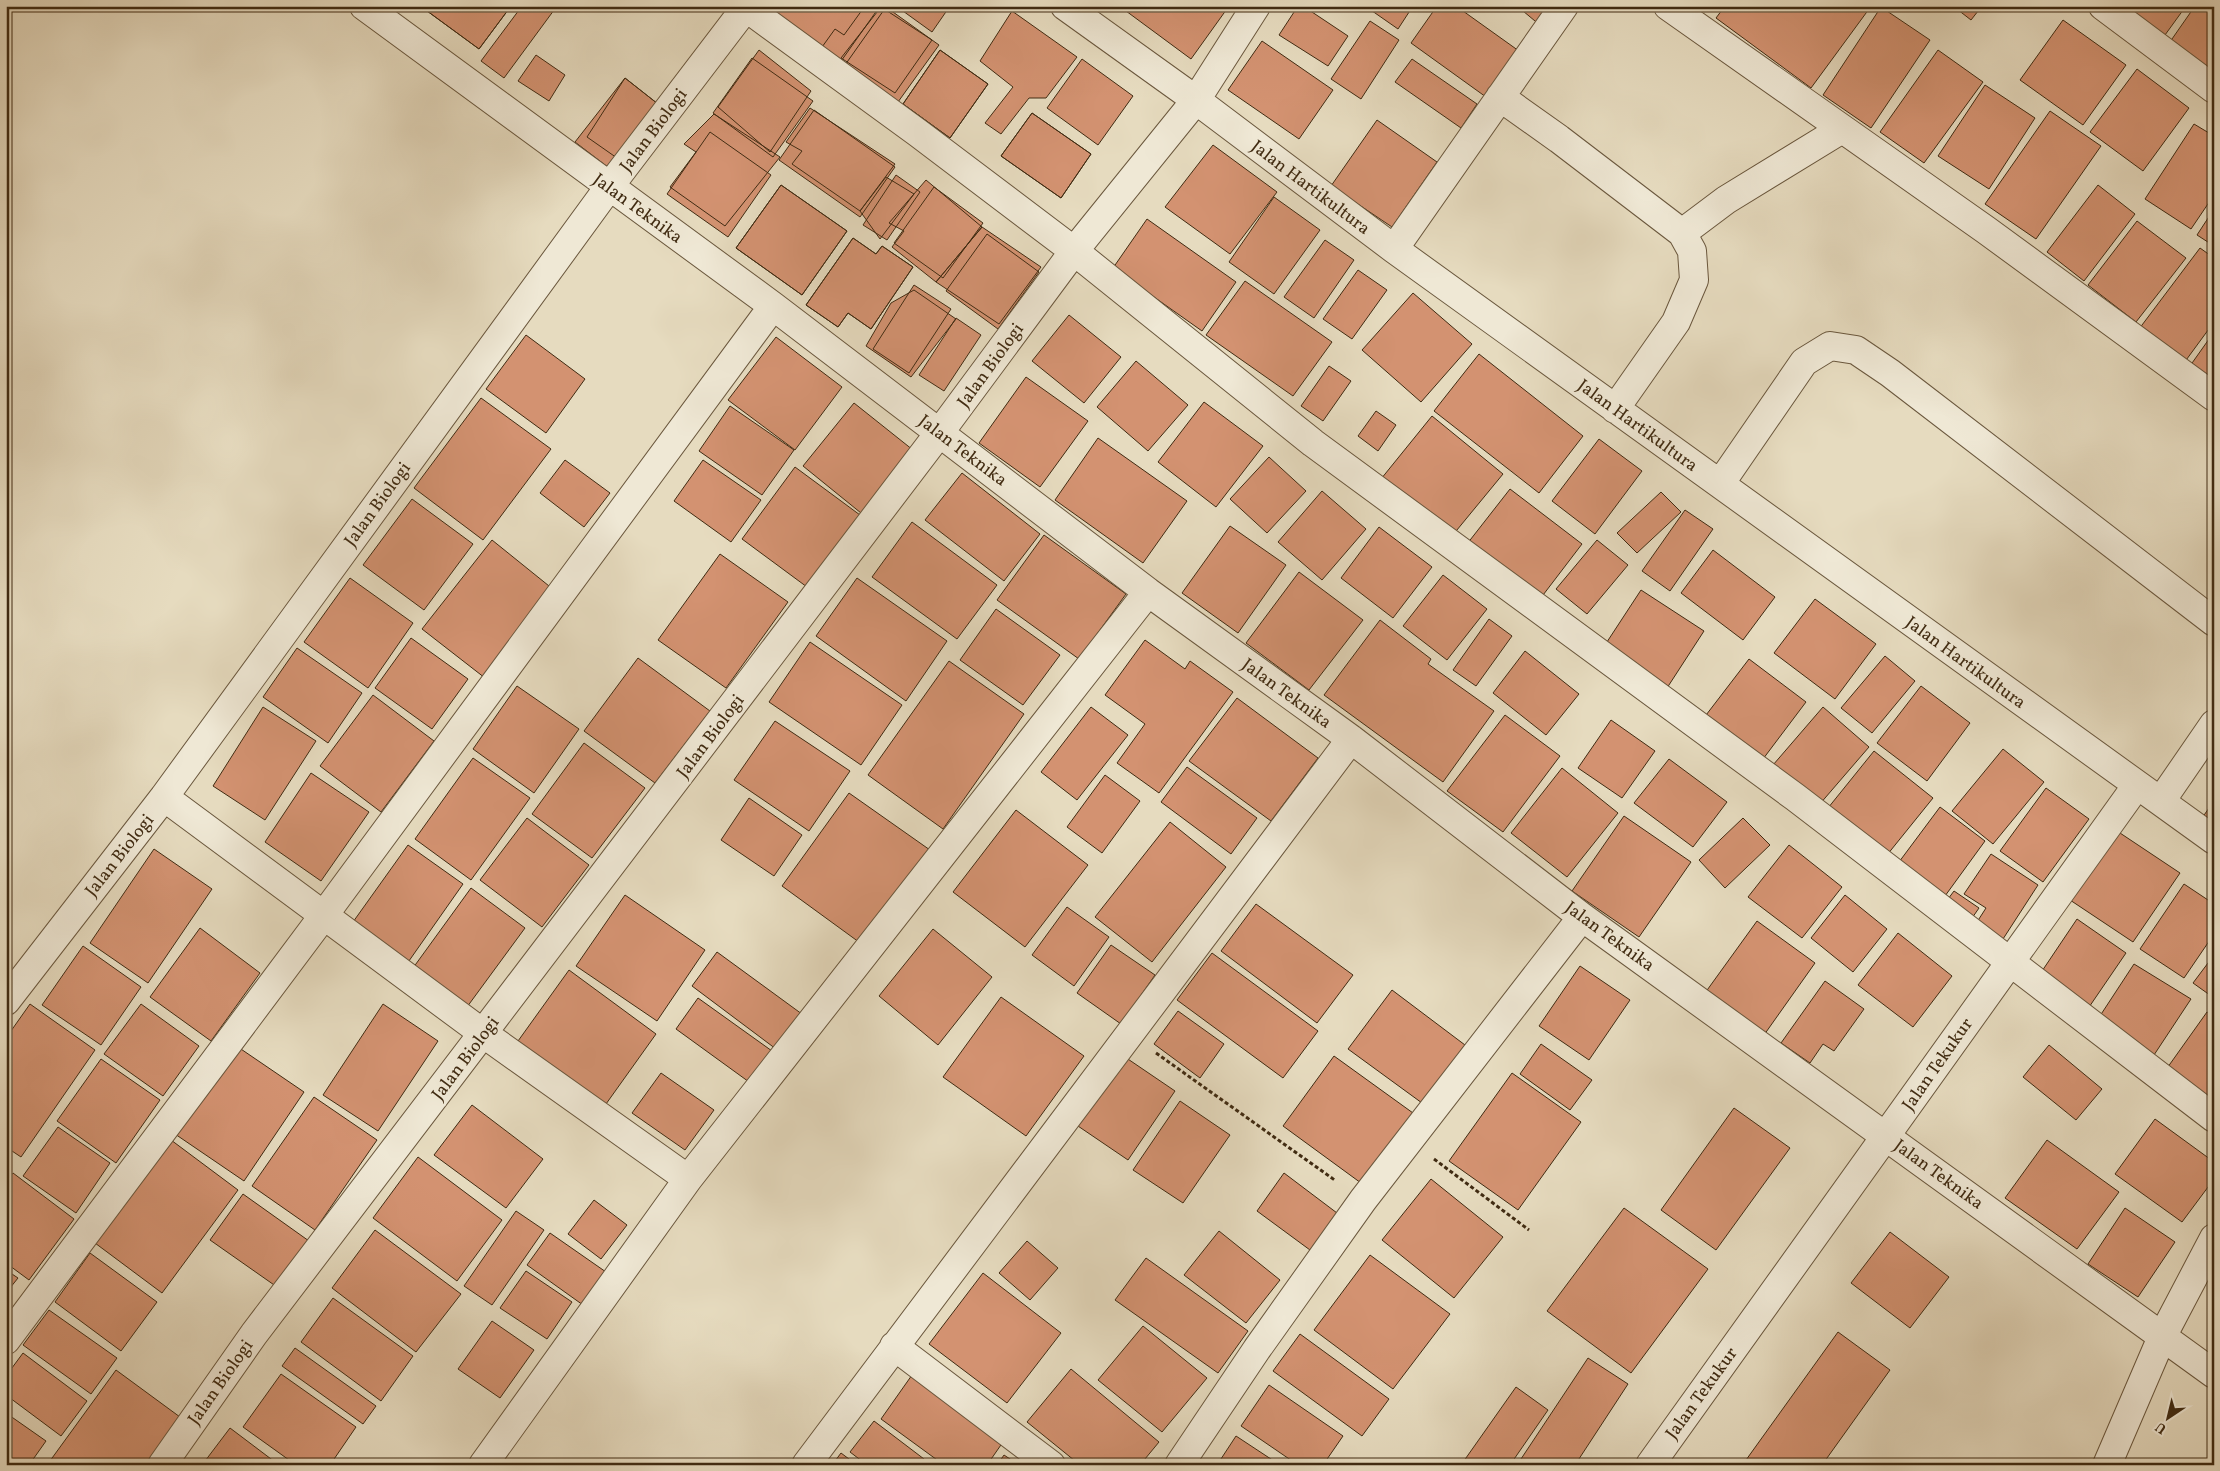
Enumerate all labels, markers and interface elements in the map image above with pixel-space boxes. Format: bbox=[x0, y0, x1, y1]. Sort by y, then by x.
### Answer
street label: Jalan Biologi bbox=[614, 84, 694, 178]
street label: Jalan Hartikultura bbox=[1245, 135, 1375, 241]
street label: Jalan Teknika bbox=[587, 168, 687, 250]
street label: Jalan Biologi bbox=[952, 318, 1030, 413]
street label: Jalan Hartikultura bbox=[1572, 374, 1703, 479]
street label: Jalan Teknika bbox=[912, 409, 1012, 493]
street label: Jalan Biologi bbox=[339, 457, 417, 552]
street label: Jalan Hartikultura bbox=[1900, 611, 2031, 716]
street label: Jalan Teknika bbox=[1236, 653, 1336, 735]
street label: Jalan Biologi bbox=[671, 690, 751, 784]
street label: Jalan Biologi bbox=[80, 809, 161, 903]
street label: Jalan Teknika bbox=[1559, 896, 1659, 978]
street label: Jalan Biologi bbox=[426, 1012, 506, 1106]
street label: Jalan Tekukur bbox=[1897, 1013, 1980, 1116]
street label: Jalan Teknika bbox=[1888, 1134, 1988, 1216]
street label: Jalan Biologi bbox=[183, 1335, 260, 1431]
street label: Jalan Tekukur bbox=[1660, 1342, 1744, 1445]
north arrow bbox=[2142, 1394, 2192, 1444]
text: U bbox=[2152, 1417, 2171, 1438]

